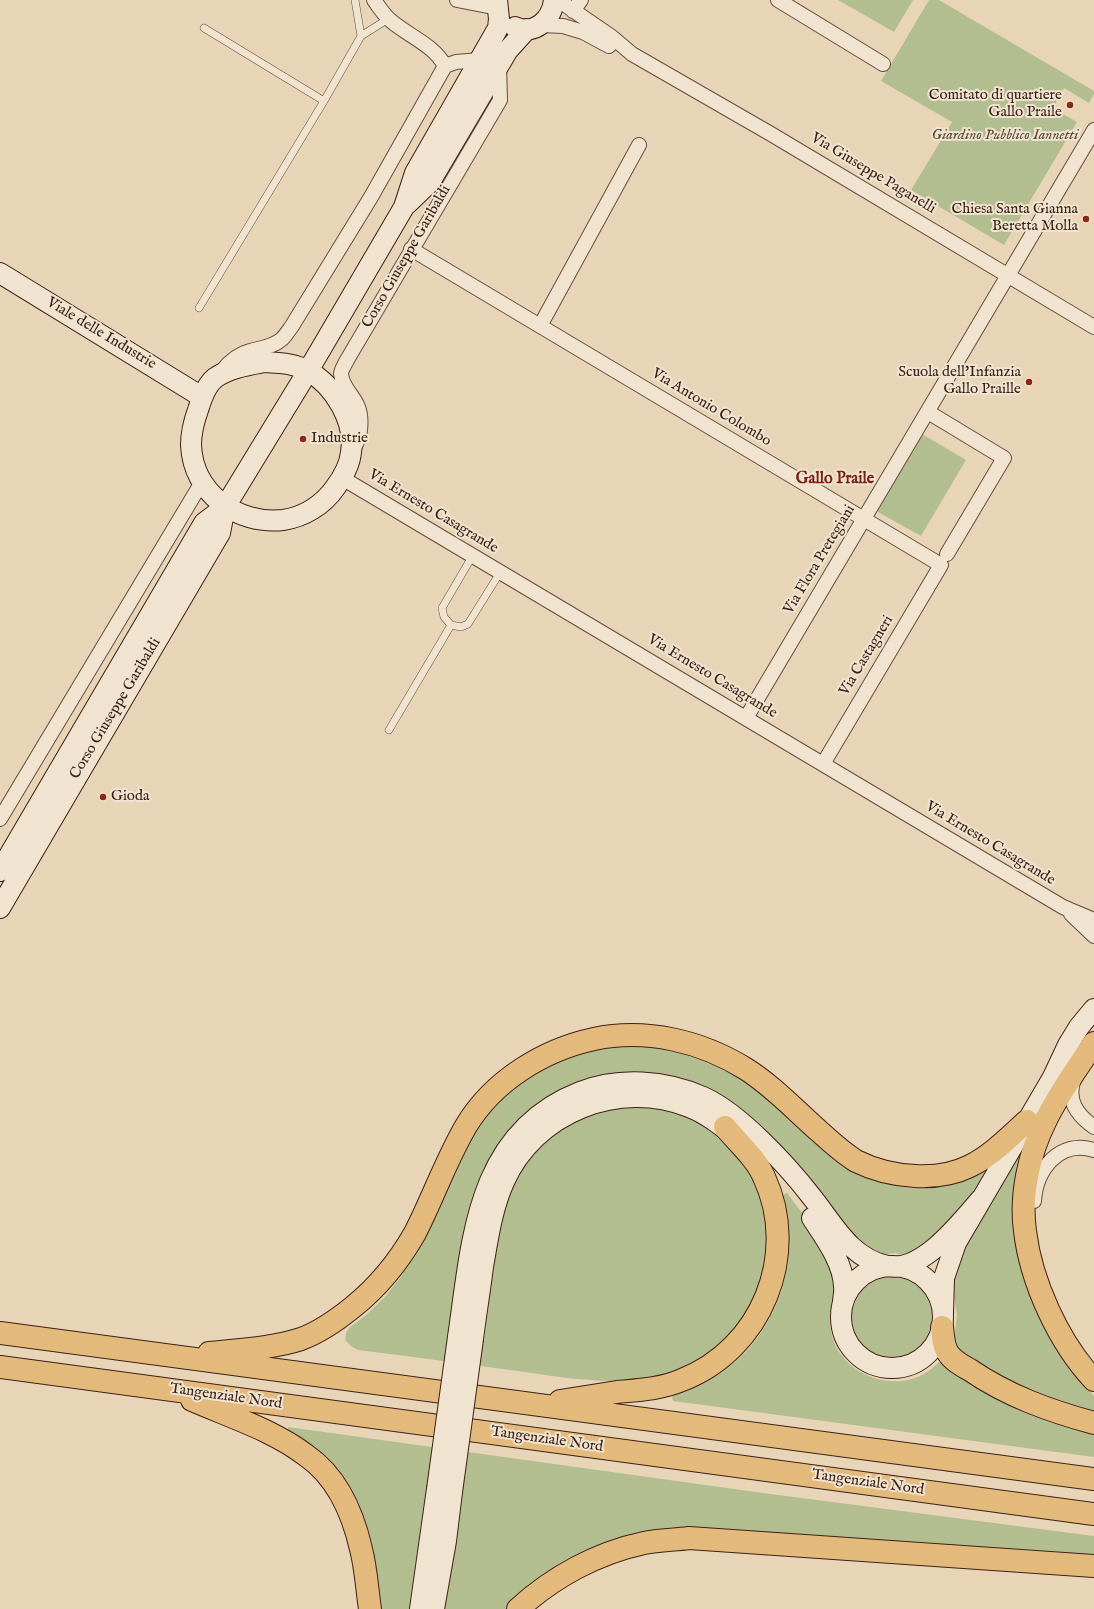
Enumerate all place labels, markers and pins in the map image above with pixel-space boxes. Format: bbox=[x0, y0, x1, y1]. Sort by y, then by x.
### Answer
place label: Comitato di quartiere Gallo Praile bbox=[929, 87, 1062, 122]
marker: Comitato di quartiere Gallo Praile bbox=[1065, 100, 1075, 110]
place label: Chiesa Santa Gianna Beretta Molla bbox=[952, 201, 1078, 236]
marker: Chiesa Santa Gianna Beretta Molla bbox=[1081, 214, 1091, 224]
place label: Scuola dell'Infanzia Gallo Praille bbox=[898, 364, 1021, 399]
marker: Scuola dell'Infanzia Gallo Praille bbox=[1024, 377, 1034, 387]
place label: Industrie bbox=[311, 430, 368, 448]
marker: Industrie bbox=[298, 434, 308, 444]
place label: Gioda bbox=[111, 788, 149, 806]
marker: Gioda bbox=[98, 792, 108, 802]

